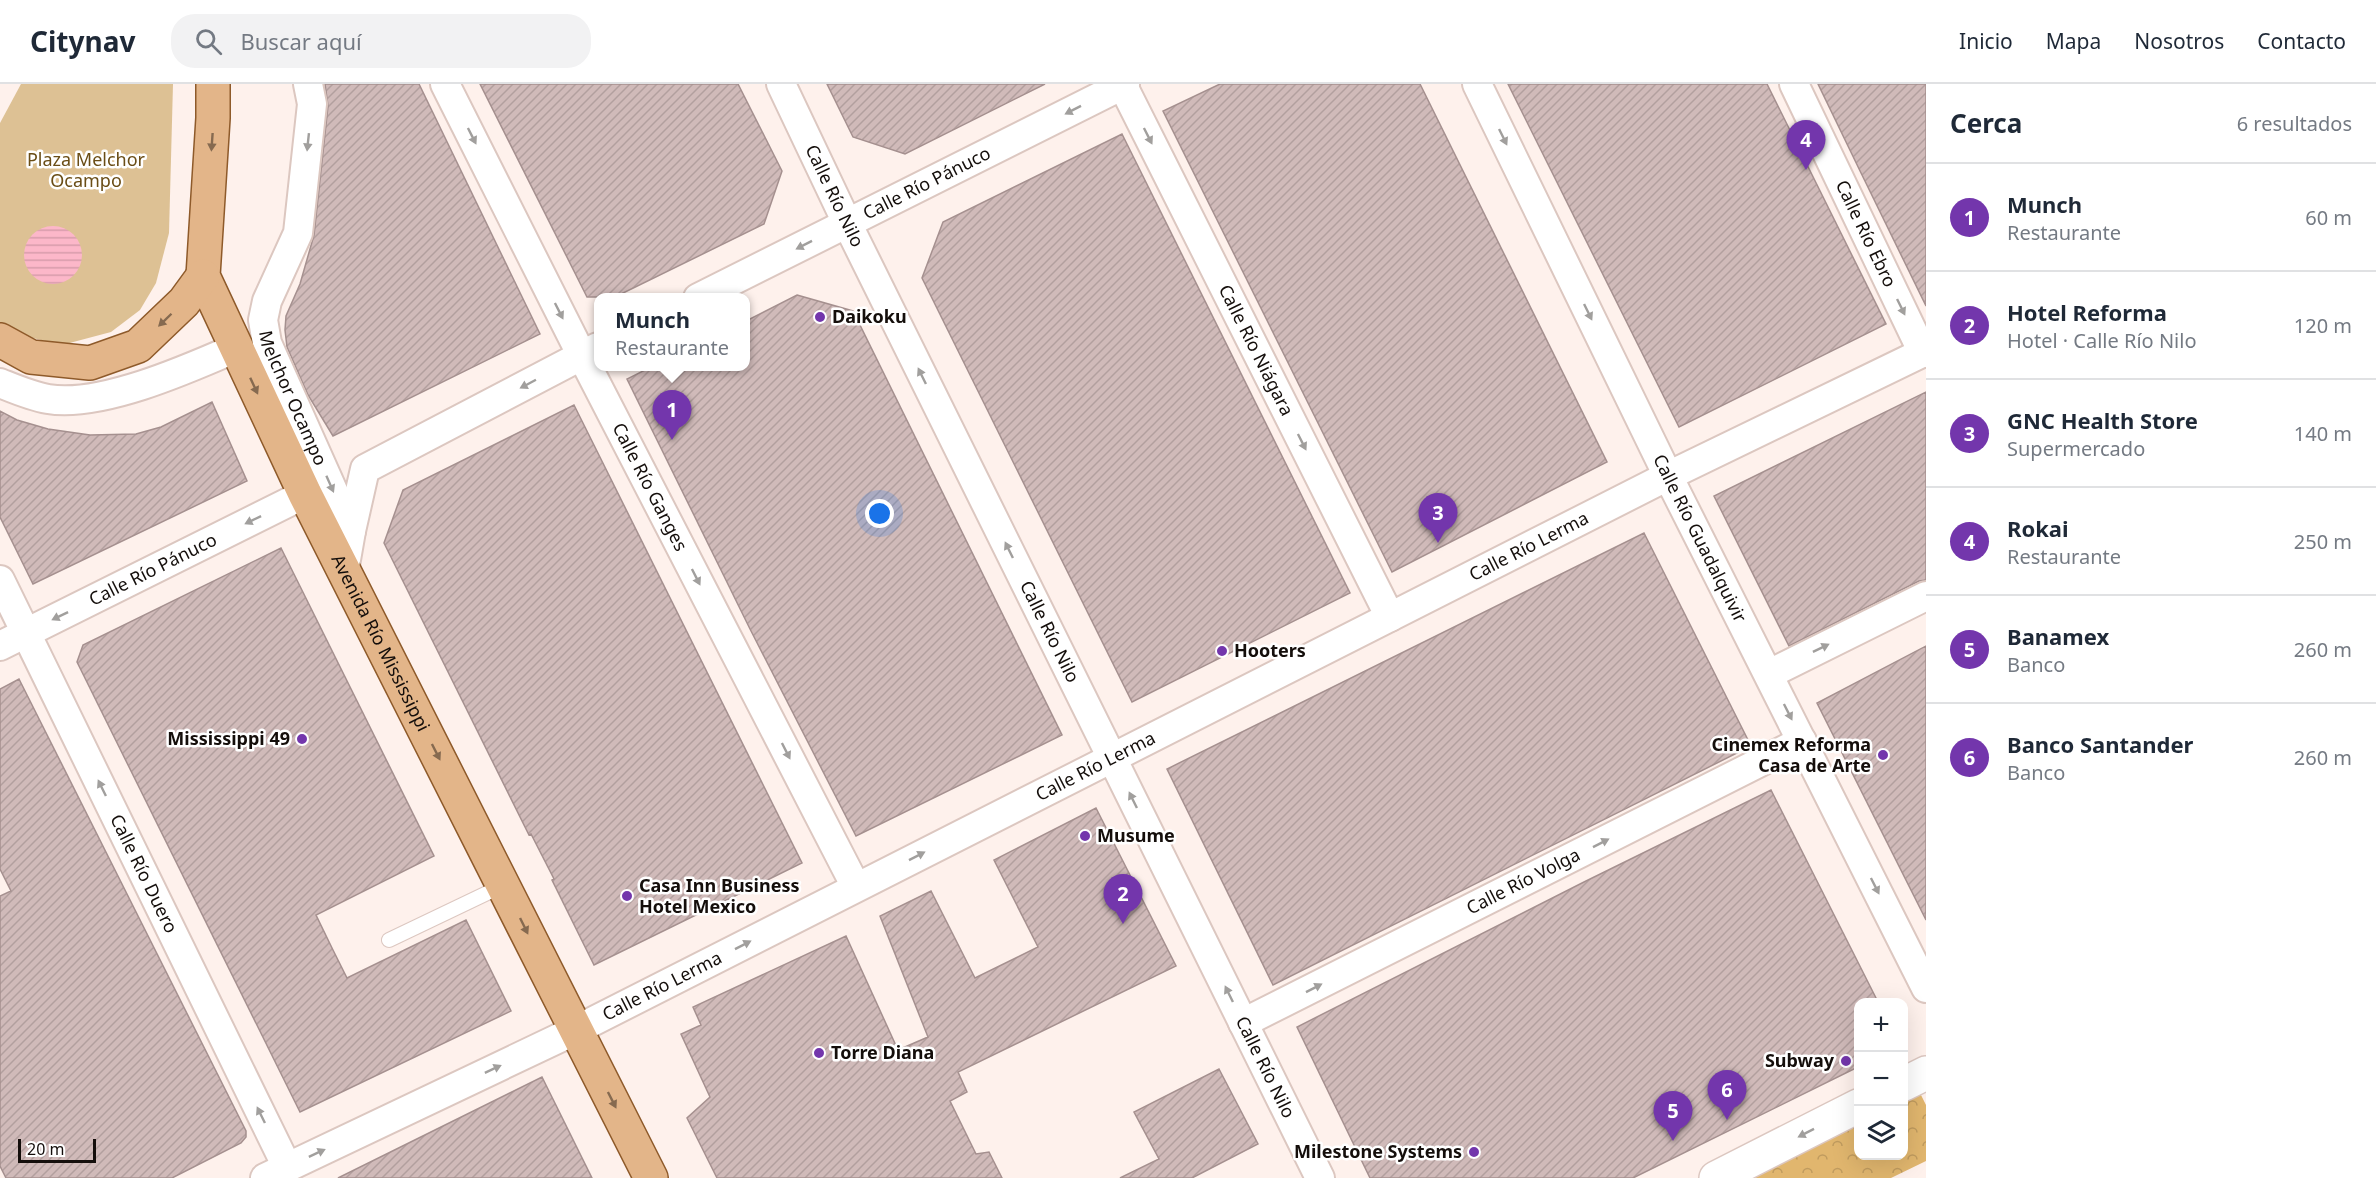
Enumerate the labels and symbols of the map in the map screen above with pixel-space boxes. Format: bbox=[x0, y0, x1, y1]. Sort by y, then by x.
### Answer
one-way arrow bbox=[1064, 105, 1081, 115]
pin: 4 bbox=[1786, 120, 1826, 170]
one-way arrow bbox=[467, 128, 476, 145]
one-way arrow bbox=[1143, 128, 1153, 145]
one-way arrow bbox=[1498, 128, 1508, 145]
one-way arrow bbox=[207, 133, 216, 152]
one-way arrow bbox=[303, 133, 313, 152]
street label: Calle Río Nilo bbox=[800, 140, 870, 251]
street label: Calle Río Pánuco bbox=[859, 140, 994, 224]
park label: Plaza Melchor Ocampo bbox=[27, 147, 146, 192]
street label: Calle Río Ebro bbox=[1831, 176, 1903, 291]
one-way arrow bbox=[796, 240, 813, 249]
street label: Calle Río Niágara bbox=[1214, 280, 1300, 419]
one-way arrow bbox=[1897, 299, 1906, 316]
one-way arrow bbox=[554, 302, 564, 319]
one-way arrow bbox=[1584, 303, 1593, 320]
place label: Daikoku bbox=[832, 304, 907, 328]
marker: Daikoku bbox=[813, 310, 827, 324]
one-way arrow bbox=[158, 313, 173, 326]
street label: Melchor Ocampo bbox=[254, 329, 333, 469]
one-way arrow bbox=[918, 367, 927, 384]
one-way arrow bbox=[250, 377, 259, 394]
one-way arrow bbox=[519, 379, 536, 389]
pin: 1 bbox=[652, 390, 692, 440]
street label: Calle Río Ganges bbox=[607, 418, 694, 555]
one-way arrow bbox=[1297, 433, 1307, 450]
street label: Calle Río Guadalquivir bbox=[1648, 450, 1753, 627]
one-way arrow bbox=[325, 475, 334, 492]
pin: 3 bbox=[1418, 494, 1458, 543]
your location bbox=[865, 499, 894, 528]
street label: Calle Río Lerma bbox=[1465, 505, 1592, 586]
one-way arrow bbox=[244, 515, 261, 525]
street label: Calle Río Pánuco bbox=[85, 527, 221, 611]
one-way arrow bbox=[1004, 542, 1014, 559]
street label: Avenida Río Mississippi bbox=[326, 550, 436, 735]
one-way arrow bbox=[691, 569, 701, 586]
street label: Calle Río Nilo bbox=[1015, 576, 1086, 686]
one-way arrow bbox=[51, 611, 68, 621]
place label: Hooters bbox=[1234, 638, 1306, 662]
marker: Hooters bbox=[1215, 644, 1229, 658]
one-way arrow bbox=[1812, 644, 1830, 654]
one-way arrow bbox=[1782, 703, 1792, 721]
street label: Calle Río Lerma bbox=[1031, 725, 1159, 806]
place label: Mississippi 49 bbox=[167, 726, 290, 750]
marker: Mississippi 49 bbox=[295, 732, 309, 746]
place label: Cinemex Reforma Casa de Arte bbox=[1711, 732, 1871, 777]
one-way arrow bbox=[781, 742, 791, 759]
one-way arrow bbox=[431, 744, 441, 761]
marker: Cinemex Reforma Casa de Arte bbox=[1876, 748, 1890, 762]
one-way arrow bbox=[98, 780, 107, 797]
one-way arrow bbox=[1128, 792, 1138, 809]
street label: Calle Río Duero bbox=[105, 810, 184, 937]
place label: Musume bbox=[1097, 823, 1175, 847]
marker: Musume bbox=[1078, 829, 1092, 843]
one-way arrow bbox=[1592, 838, 1609, 847]
street label: Calle Río Volga bbox=[1462, 842, 1584, 919]
one-way arrow bbox=[908, 852, 926, 862]
place label: Casa Inn Business Hotel Mexico bbox=[639, 873, 800, 918]
pin: 2 bbox=[1104, 874, 1142, 924]
one-way arrow bbox=[1870, 878, 1880, 895]
marker: Casa Inn Business Hotel Mexico bbox=[620, 889, 634, 903]
one-way arrow bbox=[519, 918, 529, 935]
one-way arrow bbox=[735, 940, 752, 949]
street label: Calle Río Lerma bbox=[598, 945, 726, 1026]
one-way arrow bbox=[1306, 983, 1323, 992]
one-way arrow bbox=[1224, 985, 1234, 1003]
street label: Calle Río Nilo bbox=[1231, 1012, 1301, 1122]
place label: Torre Diana bbox=[831, 1040, 934, 1064]
marker: Torre Diana bbox=[812, 1046, 826, 1060]
place label: Subway bbox=[1765, 1048, 1835, 1072]
marker: Subway bbox=[1839, 1054, 1853, 1068]
one-way arrow bbox=[485, 1065, 502, 1074]
pin: 6 bbox=[1708, 1070, 1746, 1120]
one-way arrow bbox=[607, 1092, 617, 1109]
pin: 5 bbox=[1654, 1092, 1692, 1141]
one-way arrow bbox=[257, 1106, 266, 1123]
one-way arrow bbox=[1798, 1128, 1815, 1137]
scale bar bbox=[18, 1136, 96, 1164]
place label: Milestone Systems bbox=[1294, 1139, 1462, 1163]
marker: Milestone Systems bbox=[1467, 1145, 1481, 1159]
one-way arrow bbox=[309, 1148, 326, 1157]

